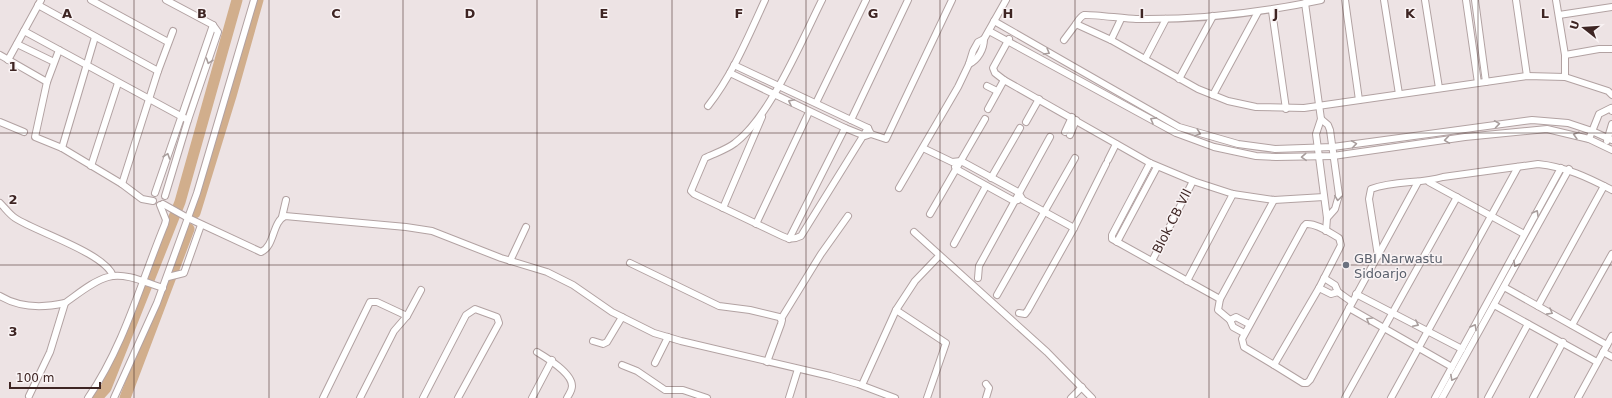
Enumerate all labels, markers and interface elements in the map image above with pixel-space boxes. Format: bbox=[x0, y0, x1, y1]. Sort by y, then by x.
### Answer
text: A bbox=[62, 6, 72, 21]
text: B bbox=[197, 6, 207, 21]
text: C bbox=[331, 6, 341, 21]
text: D bbox=[465, 6, 476, 21]
text: E bbox=[600, 6, 608, 21]
text: F bbox=[735, 6, 743, 21]
text: G bbox=[868, 6, 878, 21]
text: H bbox=[1003, 6, 1013, 21]
text: I bbox=[1140, 6, 1144, 21]
text: J bbox=[1273, 6, 1278, 21]
text: K bbox=[1405, 6, 1416, 21]
text: L bbox=[1541, 6, 1549, 21]
north arrow bbox=[1564, 8, 1604, 48]
text: U bbox=[1567, 19, 1582, 31]
one-way arrow bbox=[1043, 47, 1050, 55]
one-way arrow bbox=[205, 57, 213, 64]
text: 1 bbox=[8, 59, 18, 74]
one-way arrow bbox=[788, 100, 795, 107]
one-way arrow bbox=[1150, 118, 1157, 125]
one-way arrow bbox=[1494, 120, 1500, 129]
one-way arrow bbox=[1194, 129, 1201, 137]
one-way arrow bbox=[1573, 131, 1580, 140]
one-way arrow bbox=[1444, 135, 1450, 144]
one-way arrow bbox=[1351, 140, 1357, 149]
one-way arrow bbox=[1301, 152, 1307, 161]
one-way arrow bbox=[163, 153, 171, 160]
street label: Blok CB VII bbox=[1149, 186, 1195, 256]
text: 2 bbox=[8, 192, 18, 207]
one-way arrow bbox=[1333, 195, 1342, 201]
one-way arrow bbox=[1531, 210, 1539, 217]
place label: GBI Narwastu Sidoarjo bbox=[1354, 251, 1443, 281]
marker: GBI Narwastu Sidoarjo bbox=[1341, 260, 1351, 270]
one-way arrow bbox=[1513, 260, 1521, 268]
one-way arrow bbox=[1546, 308, 1553, 315]
one-way arrow bbox=[1366, 318, 1373, 325]
one-way arrow bbox=[1412, 319, 1419, 327]
text: 3 bbox=[8, 324, 18, 339]
one-way arrow bbox=[1470, 324, 1477, 331]
scale bar bbox=[10, 364, 100, 390]
text: 100 m bbox=[16, 371, 54, 385]
one-way arrow bbox=[1450, 374, 1458, 381]

